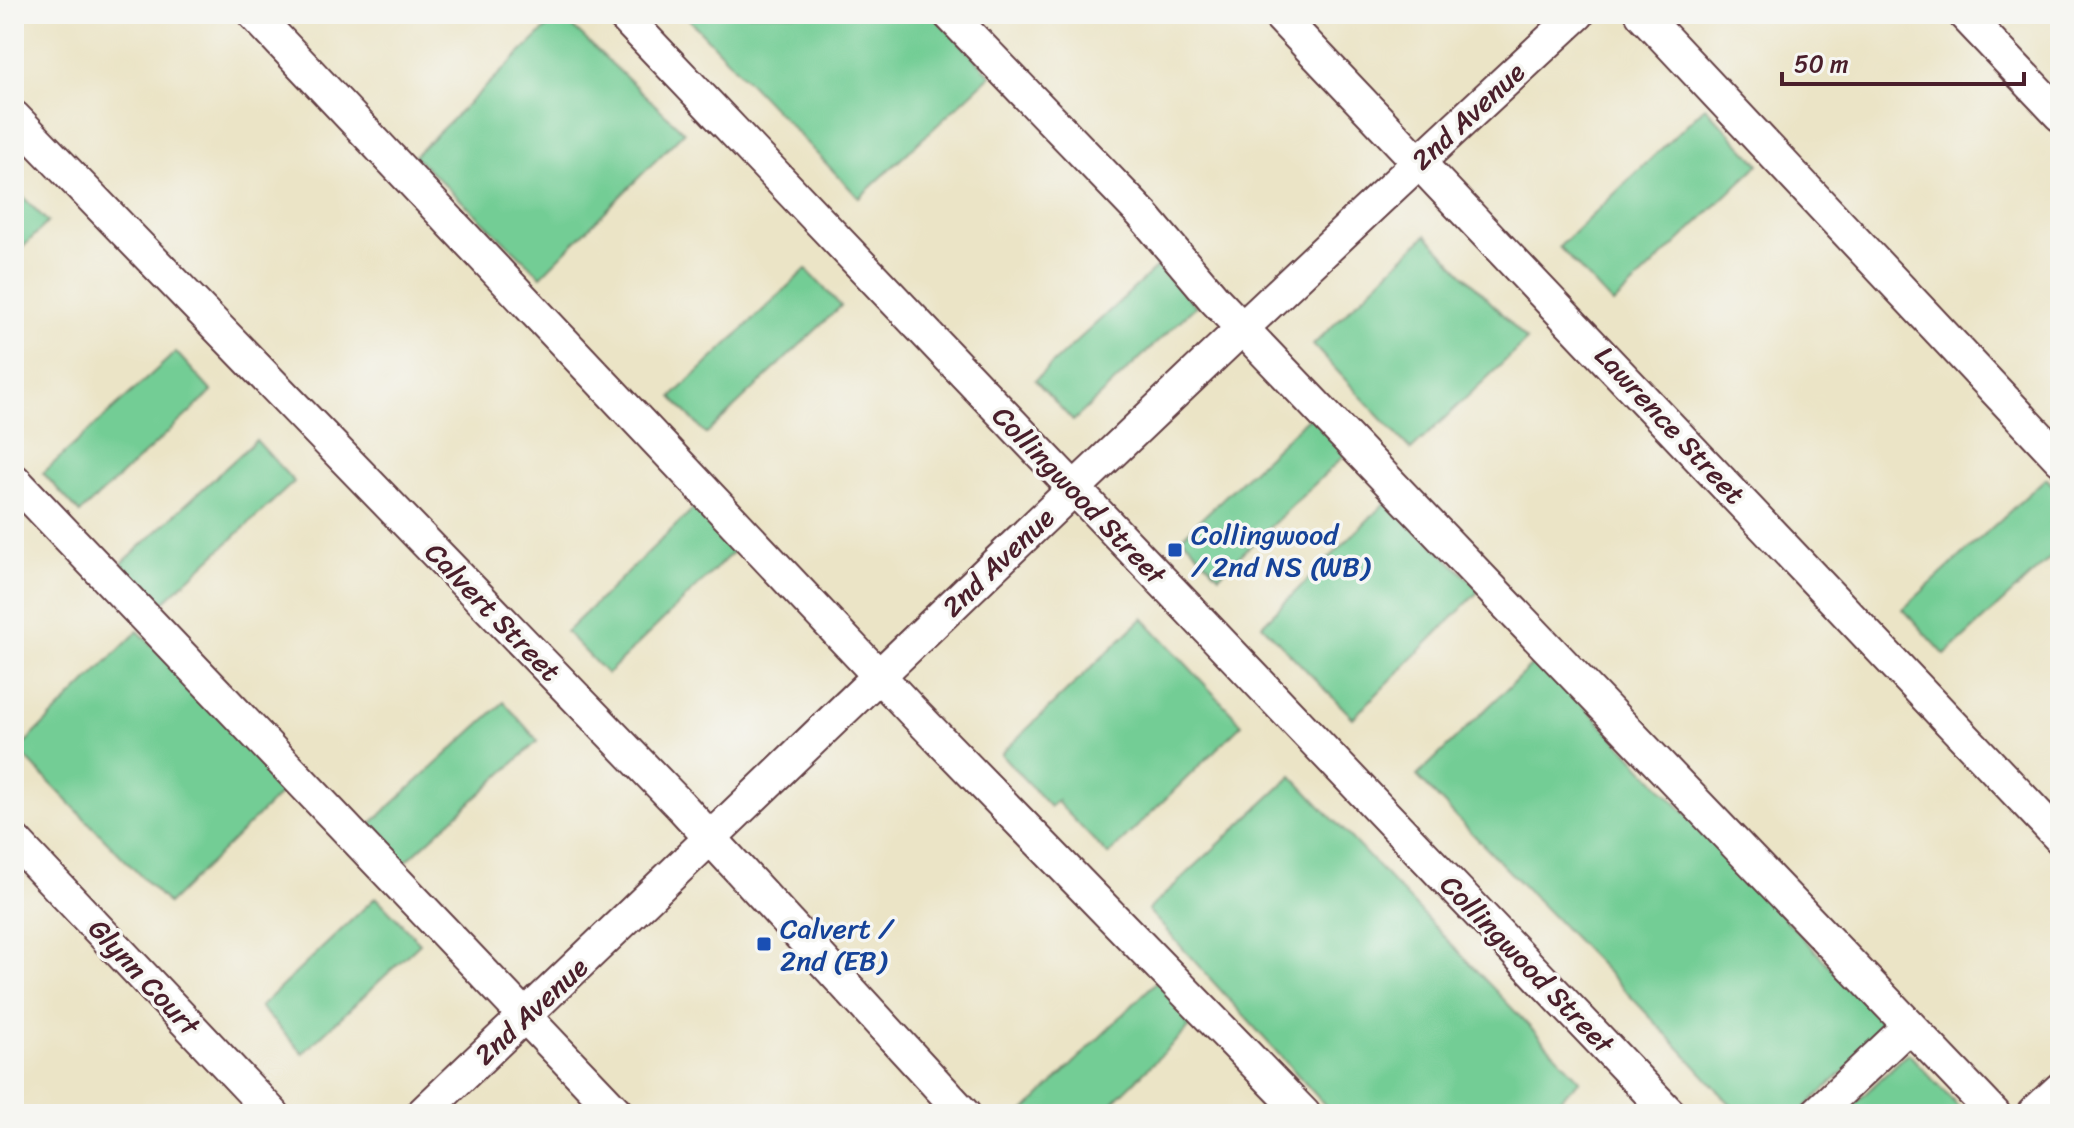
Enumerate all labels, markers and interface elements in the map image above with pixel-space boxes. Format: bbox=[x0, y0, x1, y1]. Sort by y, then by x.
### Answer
scale bar bbox=[1782, 36, 2024, 86]
text: 50 m bbox=[1794, 43, 1849, 85]
street label: 2nd Avenue bbox=[1399, 49, 1537, 183]
street label: Lawrence Street bbox=[1582, 334, 1758, 516]
street label: Collingwood Street bbox=[980, 394, 1179, 598]
street label: 2nd Avenue bbox=[930, 495, 1066, 629]
place label: Collingwood / 2nd NS (WB) bbox=[1191, 510, 1371, 591]
street label: Calvert Street bbox=[413, 530, 573, 694]
marker: Collingwood / 2nd NS (WB) bbox=[1166, 541, 1184, 559]
street label: Collingwood Street bbox=[1428, 863, 1627, 1067]
place label: Calvert / 2nd (EB) bbox=[780, 904, 895, 985]
street label: Glynn Court bbox=[76, 907, 213, 1049]
marker: Calvert / 2nd (EB) bbox=[755, 935, 773, 953]
street label: 2nd Avenue bbox=[462, 944, 600, 1078]

